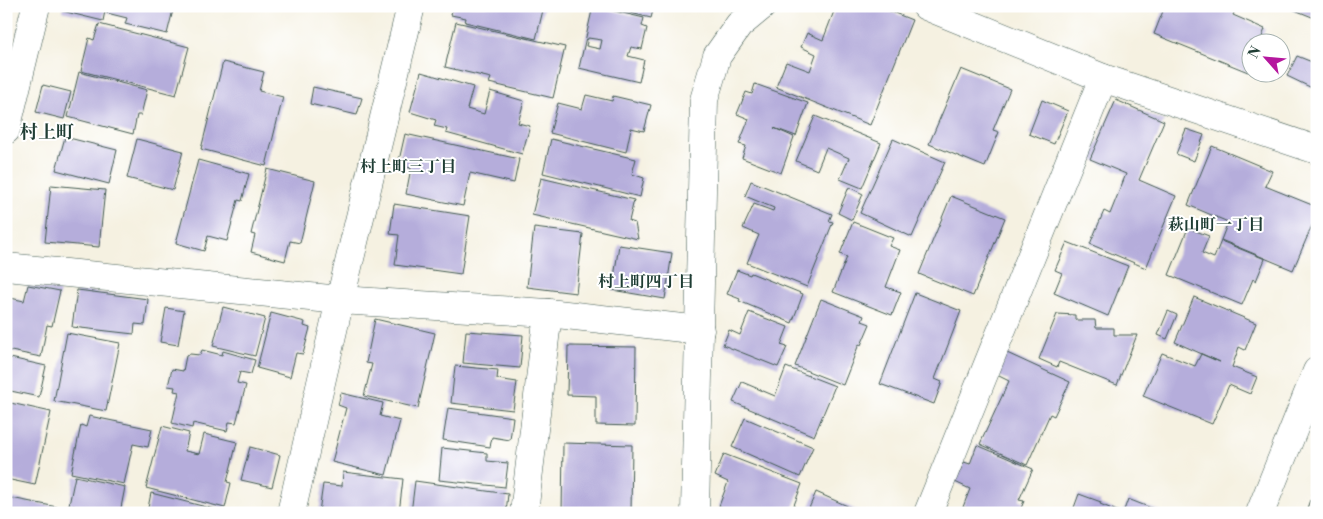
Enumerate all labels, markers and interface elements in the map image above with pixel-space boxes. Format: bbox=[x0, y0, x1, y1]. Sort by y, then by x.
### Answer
north arrow bbox=[1240, 32, 1290, 82]
text: N bbox=[1245, 44, 1266, 62]
district label: 村上町 bbox=[20, 121, 74, 144]
district label: 村上町三丁目 bbox=[360, 157, 456, 177]
district label: 萩山町一丁目 bbox=[1168, 215, 1264, 235]
district label: 村上町四丁目 bbox=[598, 272, 694, 292]

